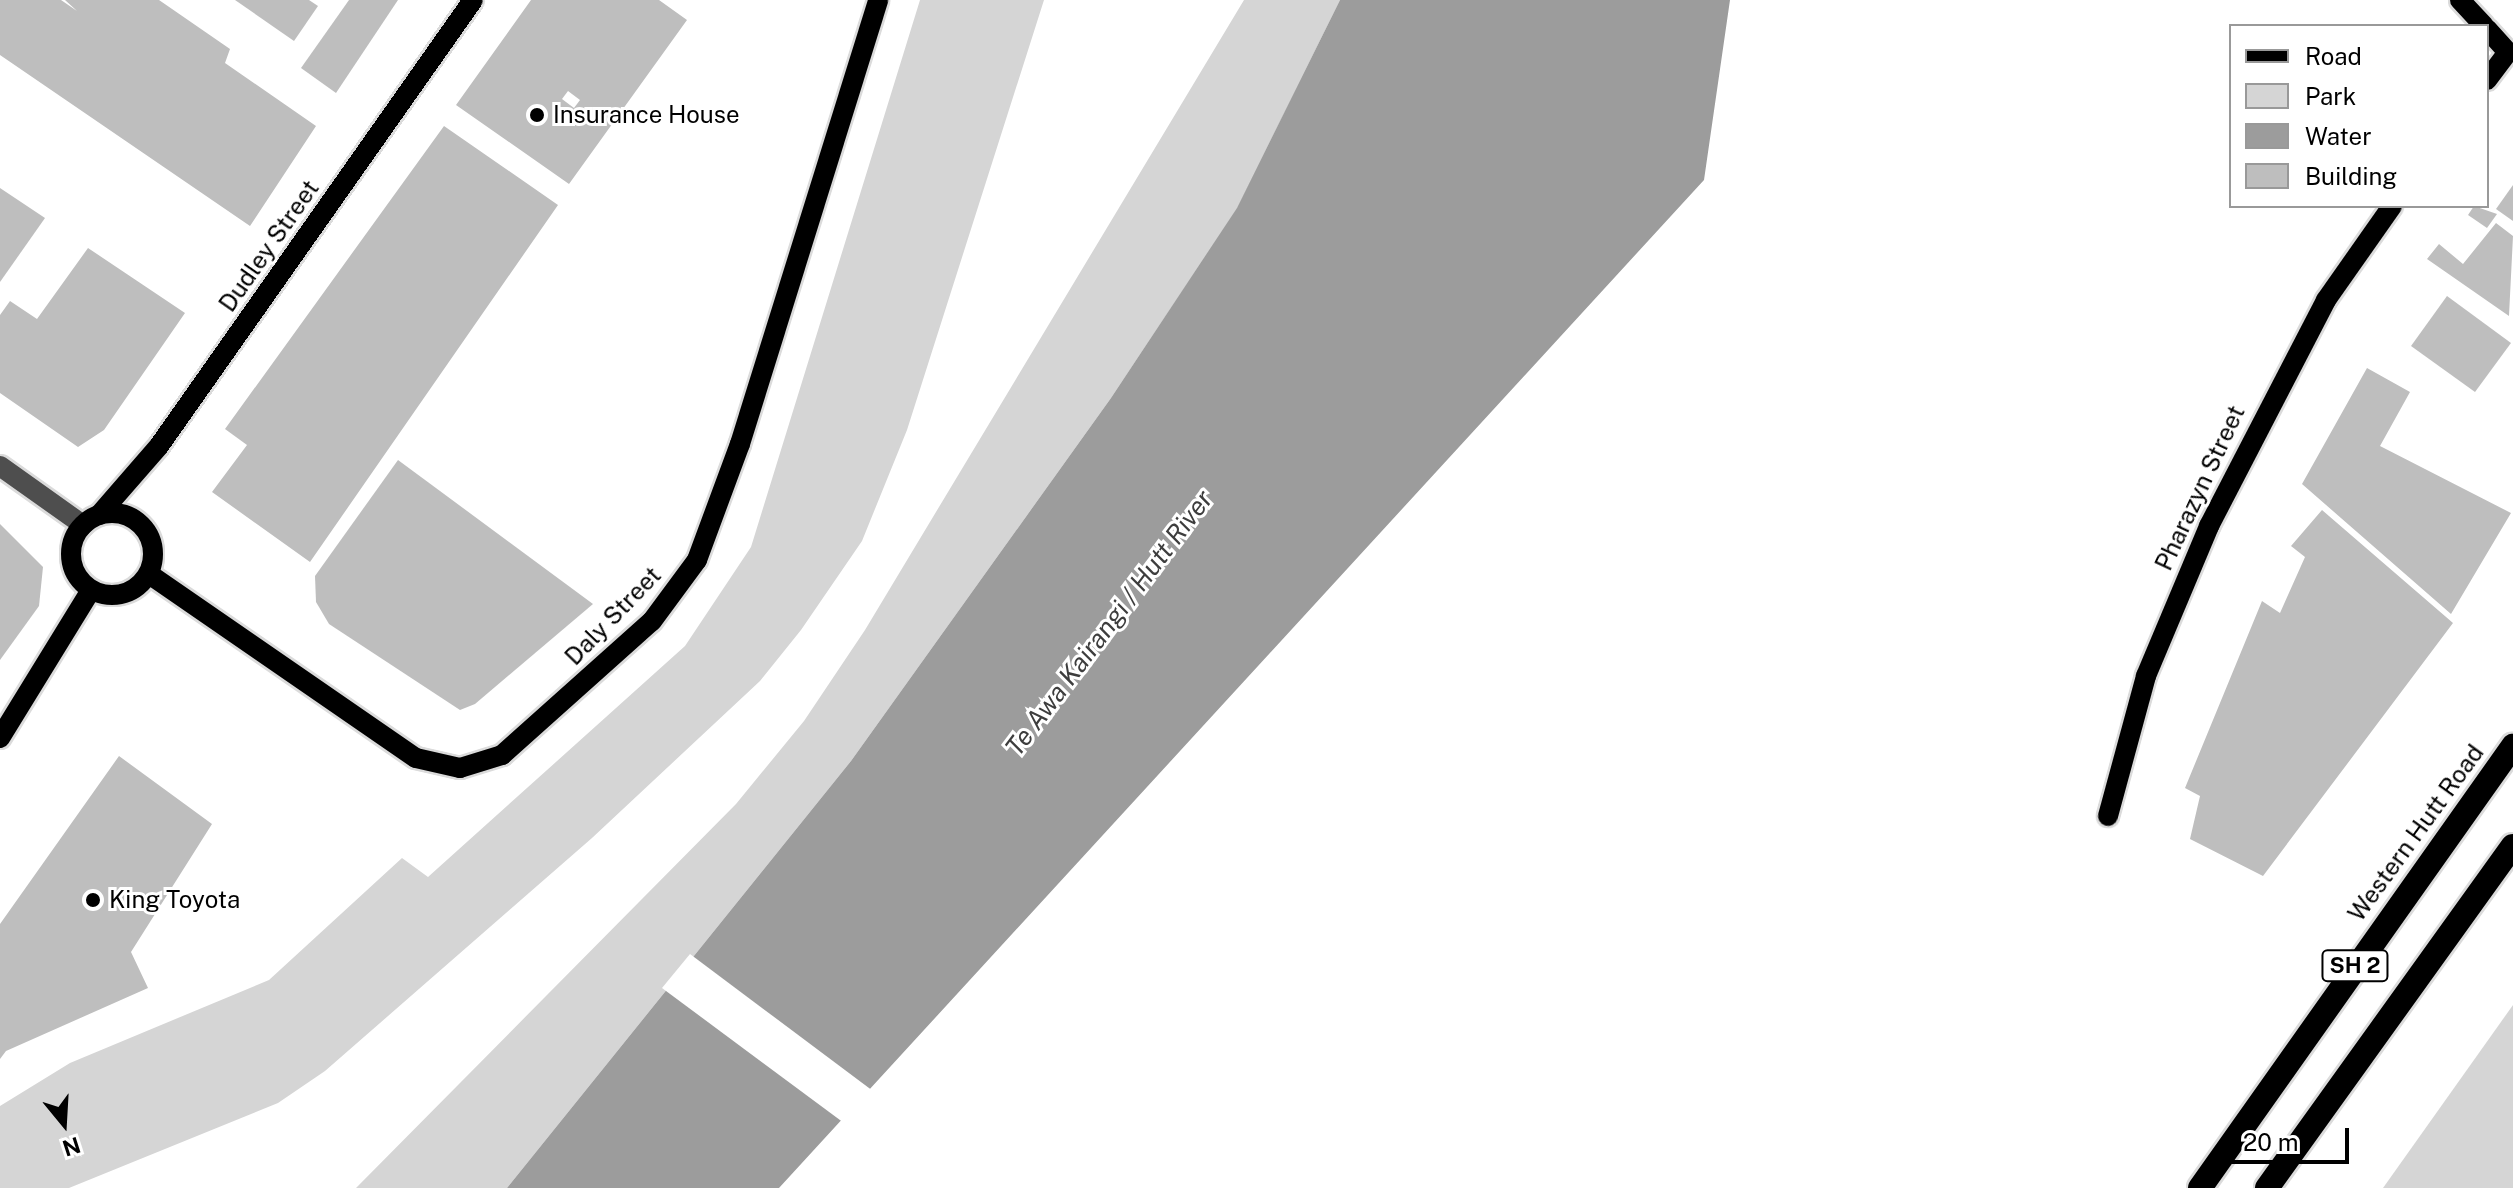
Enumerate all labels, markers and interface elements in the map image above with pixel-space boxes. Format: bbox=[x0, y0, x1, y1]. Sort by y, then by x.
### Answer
legend bbox=[2229, 24, 2489, 208]
text: Road bbox=[2305, 42, 2362, 70]
text: Park bbox=[2305, 82, 2356, 110]
place label: Insurance House bbox=[553, 101, 740, 129]
marker: Insurance House bbox=[528, 106, 546, 124]
text: Water bbox=[2305, 122, 2372, 150]
text: Building bbox=[2305, 162, 2397, 190]
street label: Dudley Street bbox=[213, 175, 325, 317]
street label: Pharazyn Street bbox=[2149, 401, 2251, 575]
water label: Te Awa Kairangi / Hutt River bbox=[999, 484, 1219, 762]
street label: Daly Street bbox=[559, 561, 667, 671]
street label: Western Hutt Road bbox=[2342, 739, 2490, 927]
place label: King Toyota bbox=[109, 886, 240, 914]
marker: King Toyota bbox=[84, 891, 102, 909]
road number: SH 2 bbox=[2321, 948, 2389, 984]
north arrow bbox=[24, 1084, 104, 1164]
scale bar bbox=[2233, 1112, 2353, 1162]
text: 20 m bbox=[2243, 1128, 2299, 1156]
text: N bbox=[59, 1132, 84, 1162]

